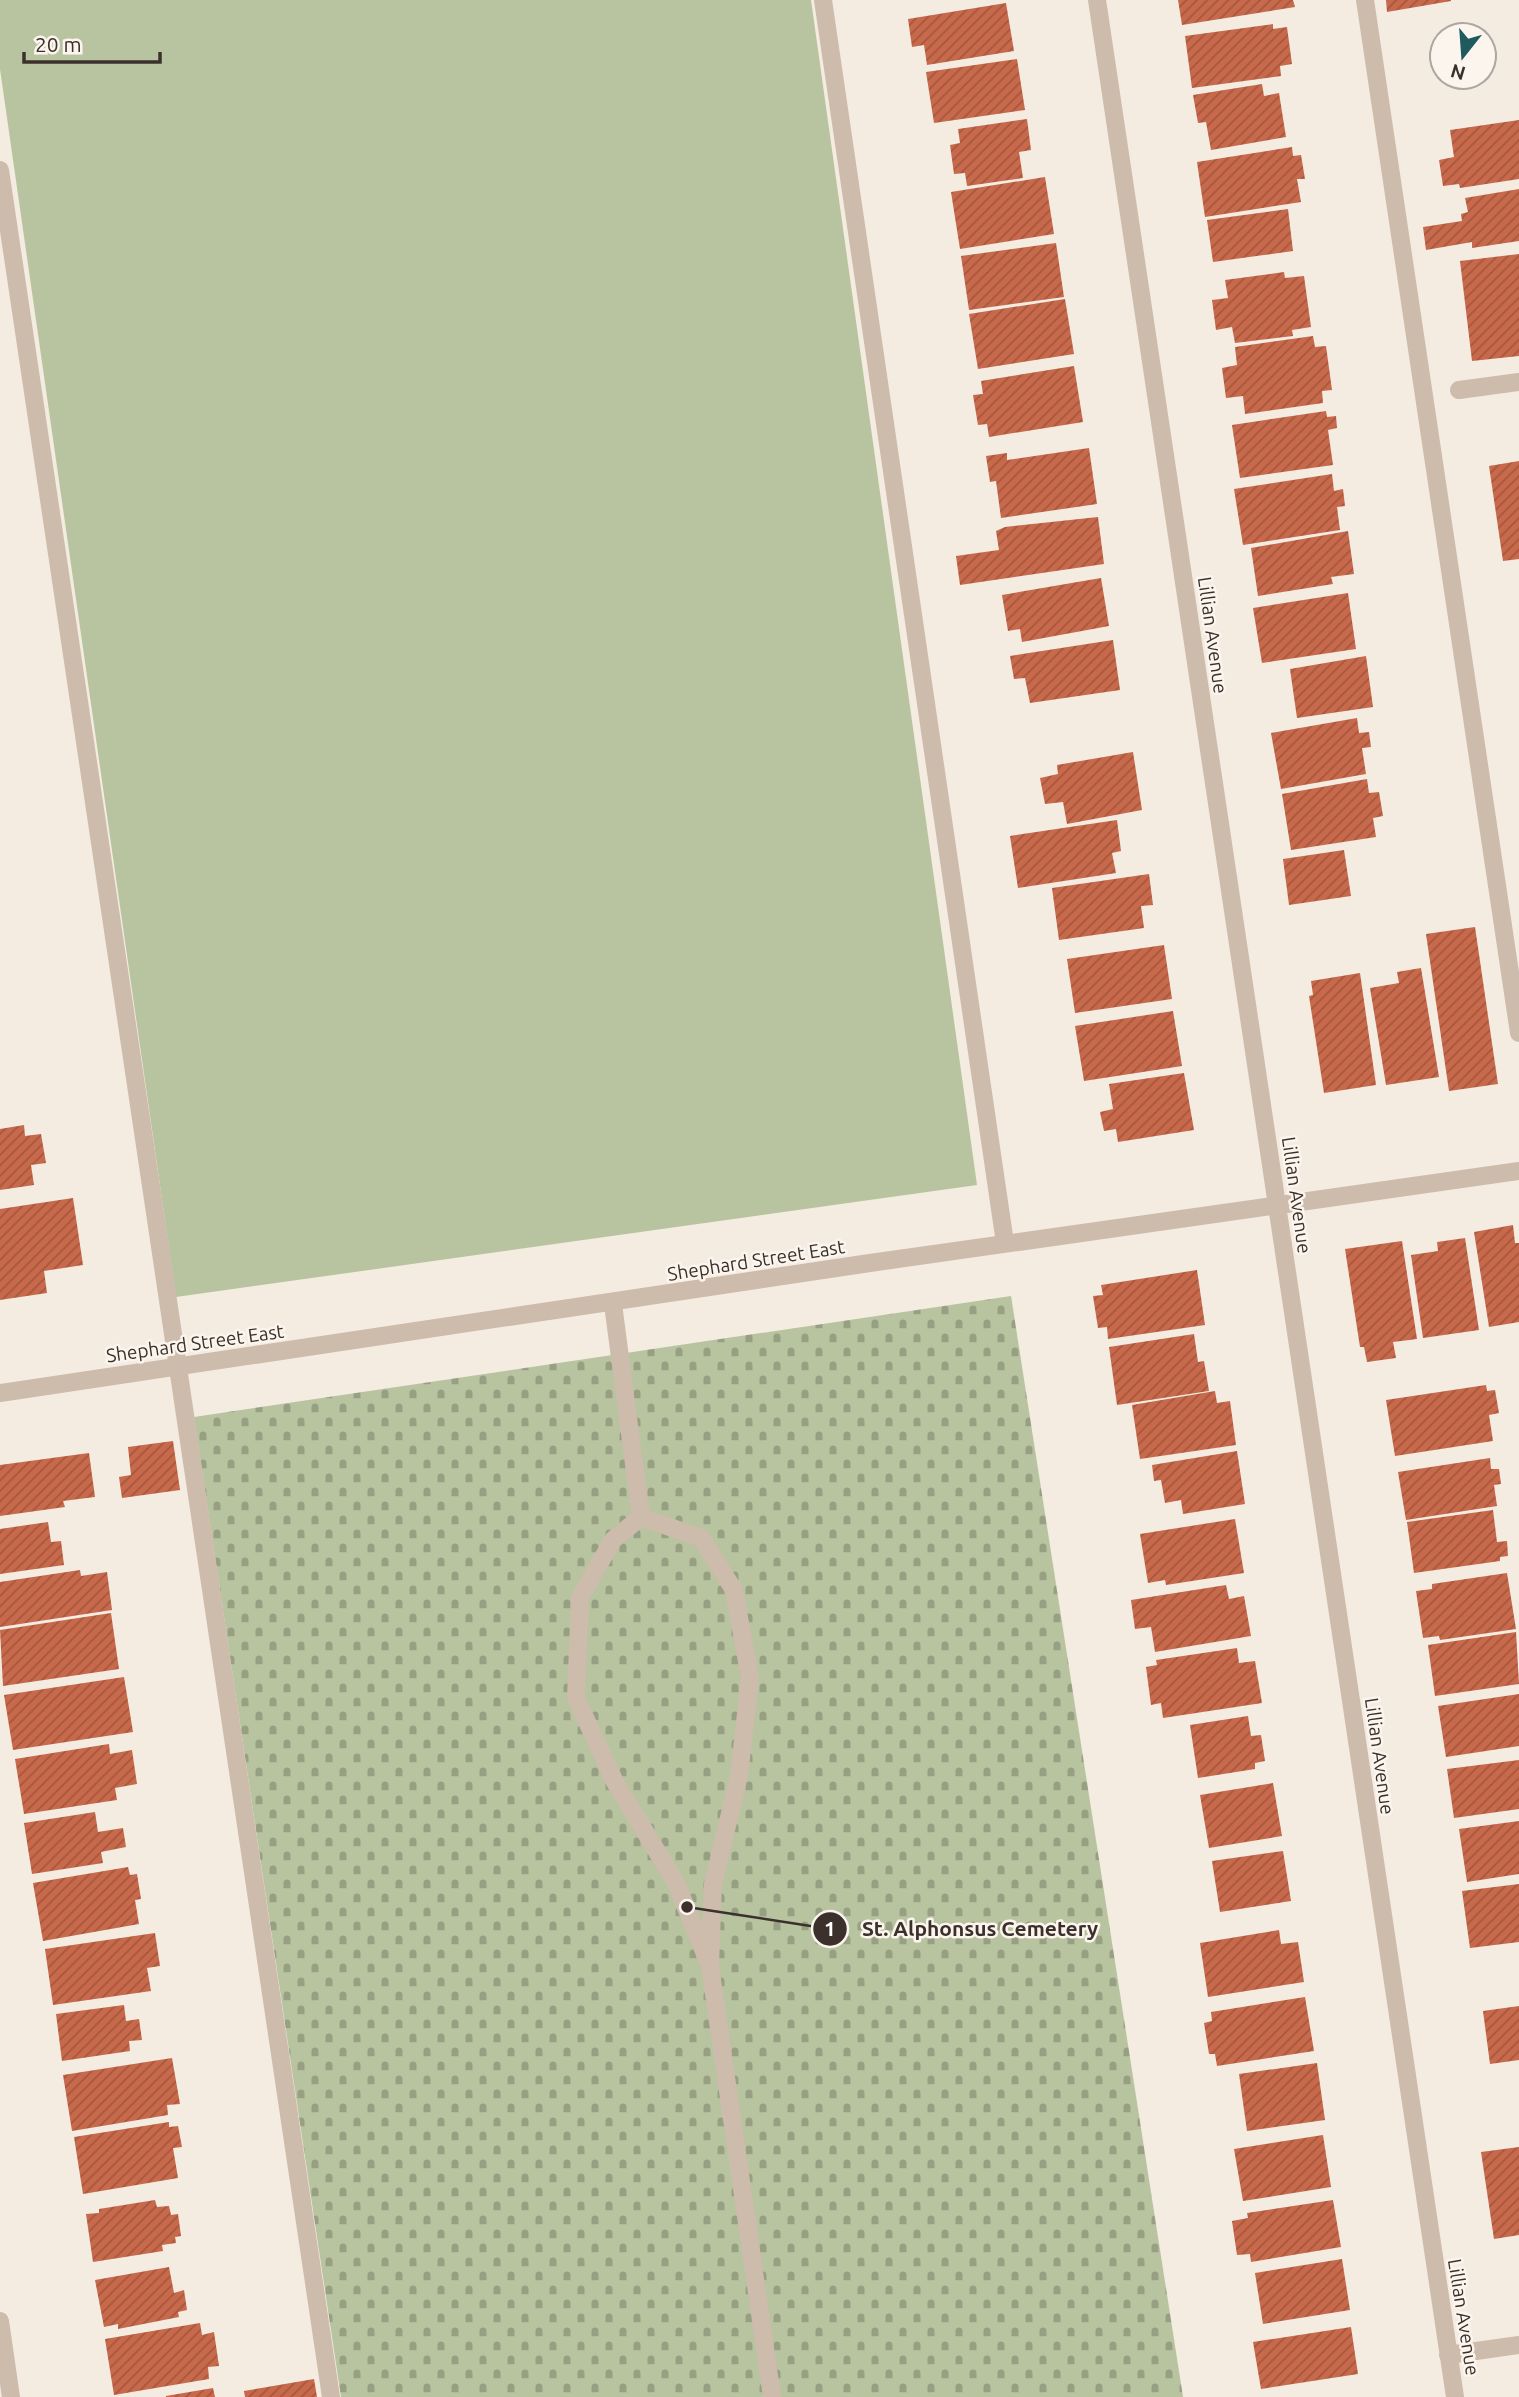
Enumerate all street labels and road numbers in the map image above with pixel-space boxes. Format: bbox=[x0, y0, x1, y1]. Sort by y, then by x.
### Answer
street label: Lillian Avenue bbox=[1194, 575, 1232, 695]
street label: Lillian Avenue bbox=[1278, 1135, 1316, 1255]
street label: Shephard Street East bbox=[666, 1235, 847, 1285]
street label: Shephard Street East bbox=[105, 1320, 286, 1366]
street label: Lillian Avenue bbox=[1361, 1696, 1399, 1816]
street label: Lillian Avenue bbox=[1444, 2257, 1484, 2377]

